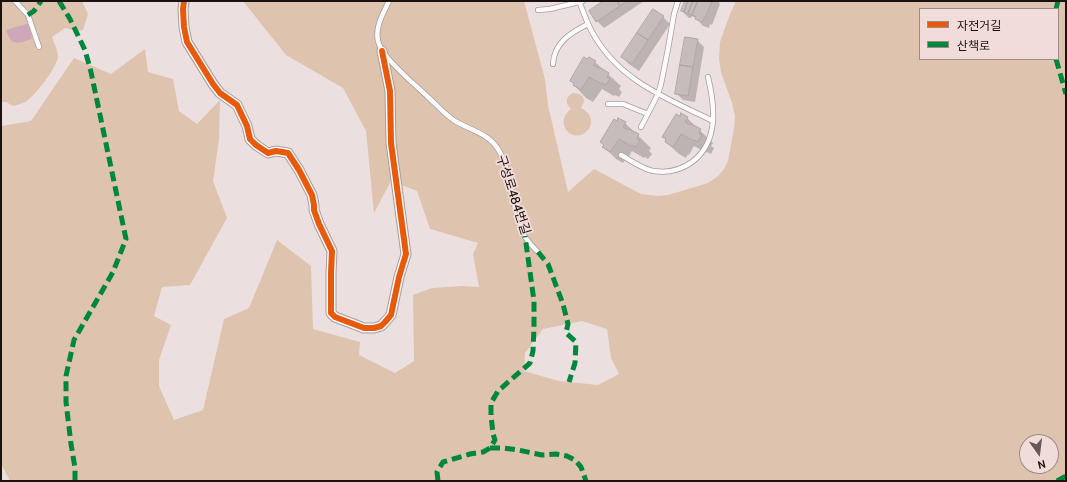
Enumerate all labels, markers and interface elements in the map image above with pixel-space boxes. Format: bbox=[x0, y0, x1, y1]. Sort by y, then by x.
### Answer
legend bbox=[919, 8, 1059, 60]
text: 자전거길 bbox=[957, 18, 1001, 33]
text: 산책로 bbox=[957, 38, 990, 53]
street label: 구성로484번길 bbox=[493, 153, 533, 237]
north arrow bbox=[1019, 434, 1059, 474]
text: N bbox=[1036, 457, 1047, 472]

